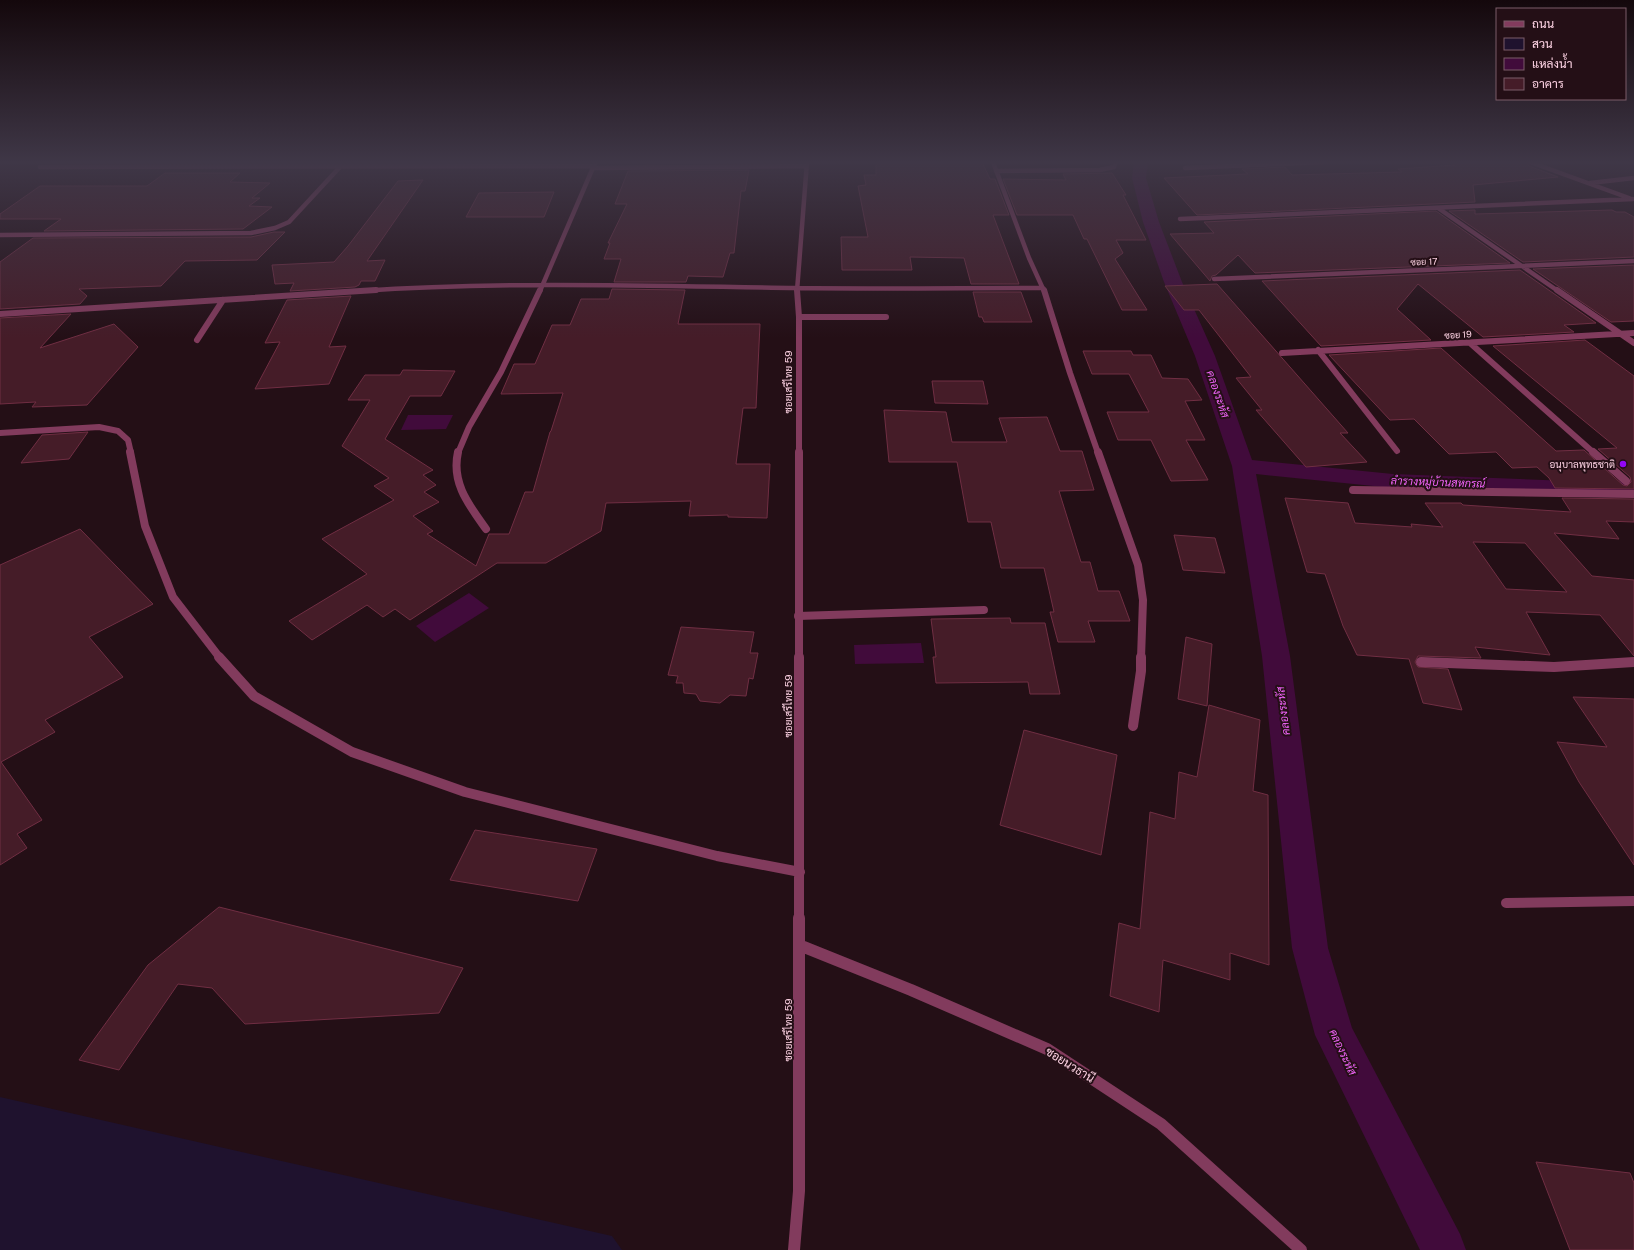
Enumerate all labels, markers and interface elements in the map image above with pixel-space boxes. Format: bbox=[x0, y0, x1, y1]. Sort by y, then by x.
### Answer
legend bbox=[1496, 8, 1626, 100]
text: ถนน bbox=[1532, 17, 1555, 31]
text: สวน bbox=[1532, 37, 1553, 51]
text: แหล่งน้ำ bbox=[1532, 53, 1572, 71]
text: อาคาร bbox=[1532, 77, 1564, 91]
street label: ซอย 17 bbox=[1410, 256, 1438, 267]
street label: ซอย 19 bbox=[1444, 328, 1472, 341]
street label: ซอยเสรีไทย 59 bbox=[782, 351, 794, 413]
water label: คลองระหัส bbox=[1204, 369, 1233, 420]
place label: อนุบาลพุทธชาติ bbox=[1549, 458, 1615, 472]
marker: อนุบาลพุทธชาติ bbox=[1618, 459, 1628, 469]
water label: ลำรางหมู่บ้านสหกรณ์ bbox=[1390, 472, 1488, 492]
street label: ซอยเสรีไทย 59 bbox=[782, 675, 794, 737]
water label: คลองระหัส bbox=[1273, 685, 1292, 736]
street label: ซอยเสรีไทย 59 bbox=[782, 999, 794, 1061]
water label: คลองระหัส bbox=[1327, 1027, 1360, 1077]
street label: ซอยนวธานี bbox=[1043, 1044, 1098, 1086]

